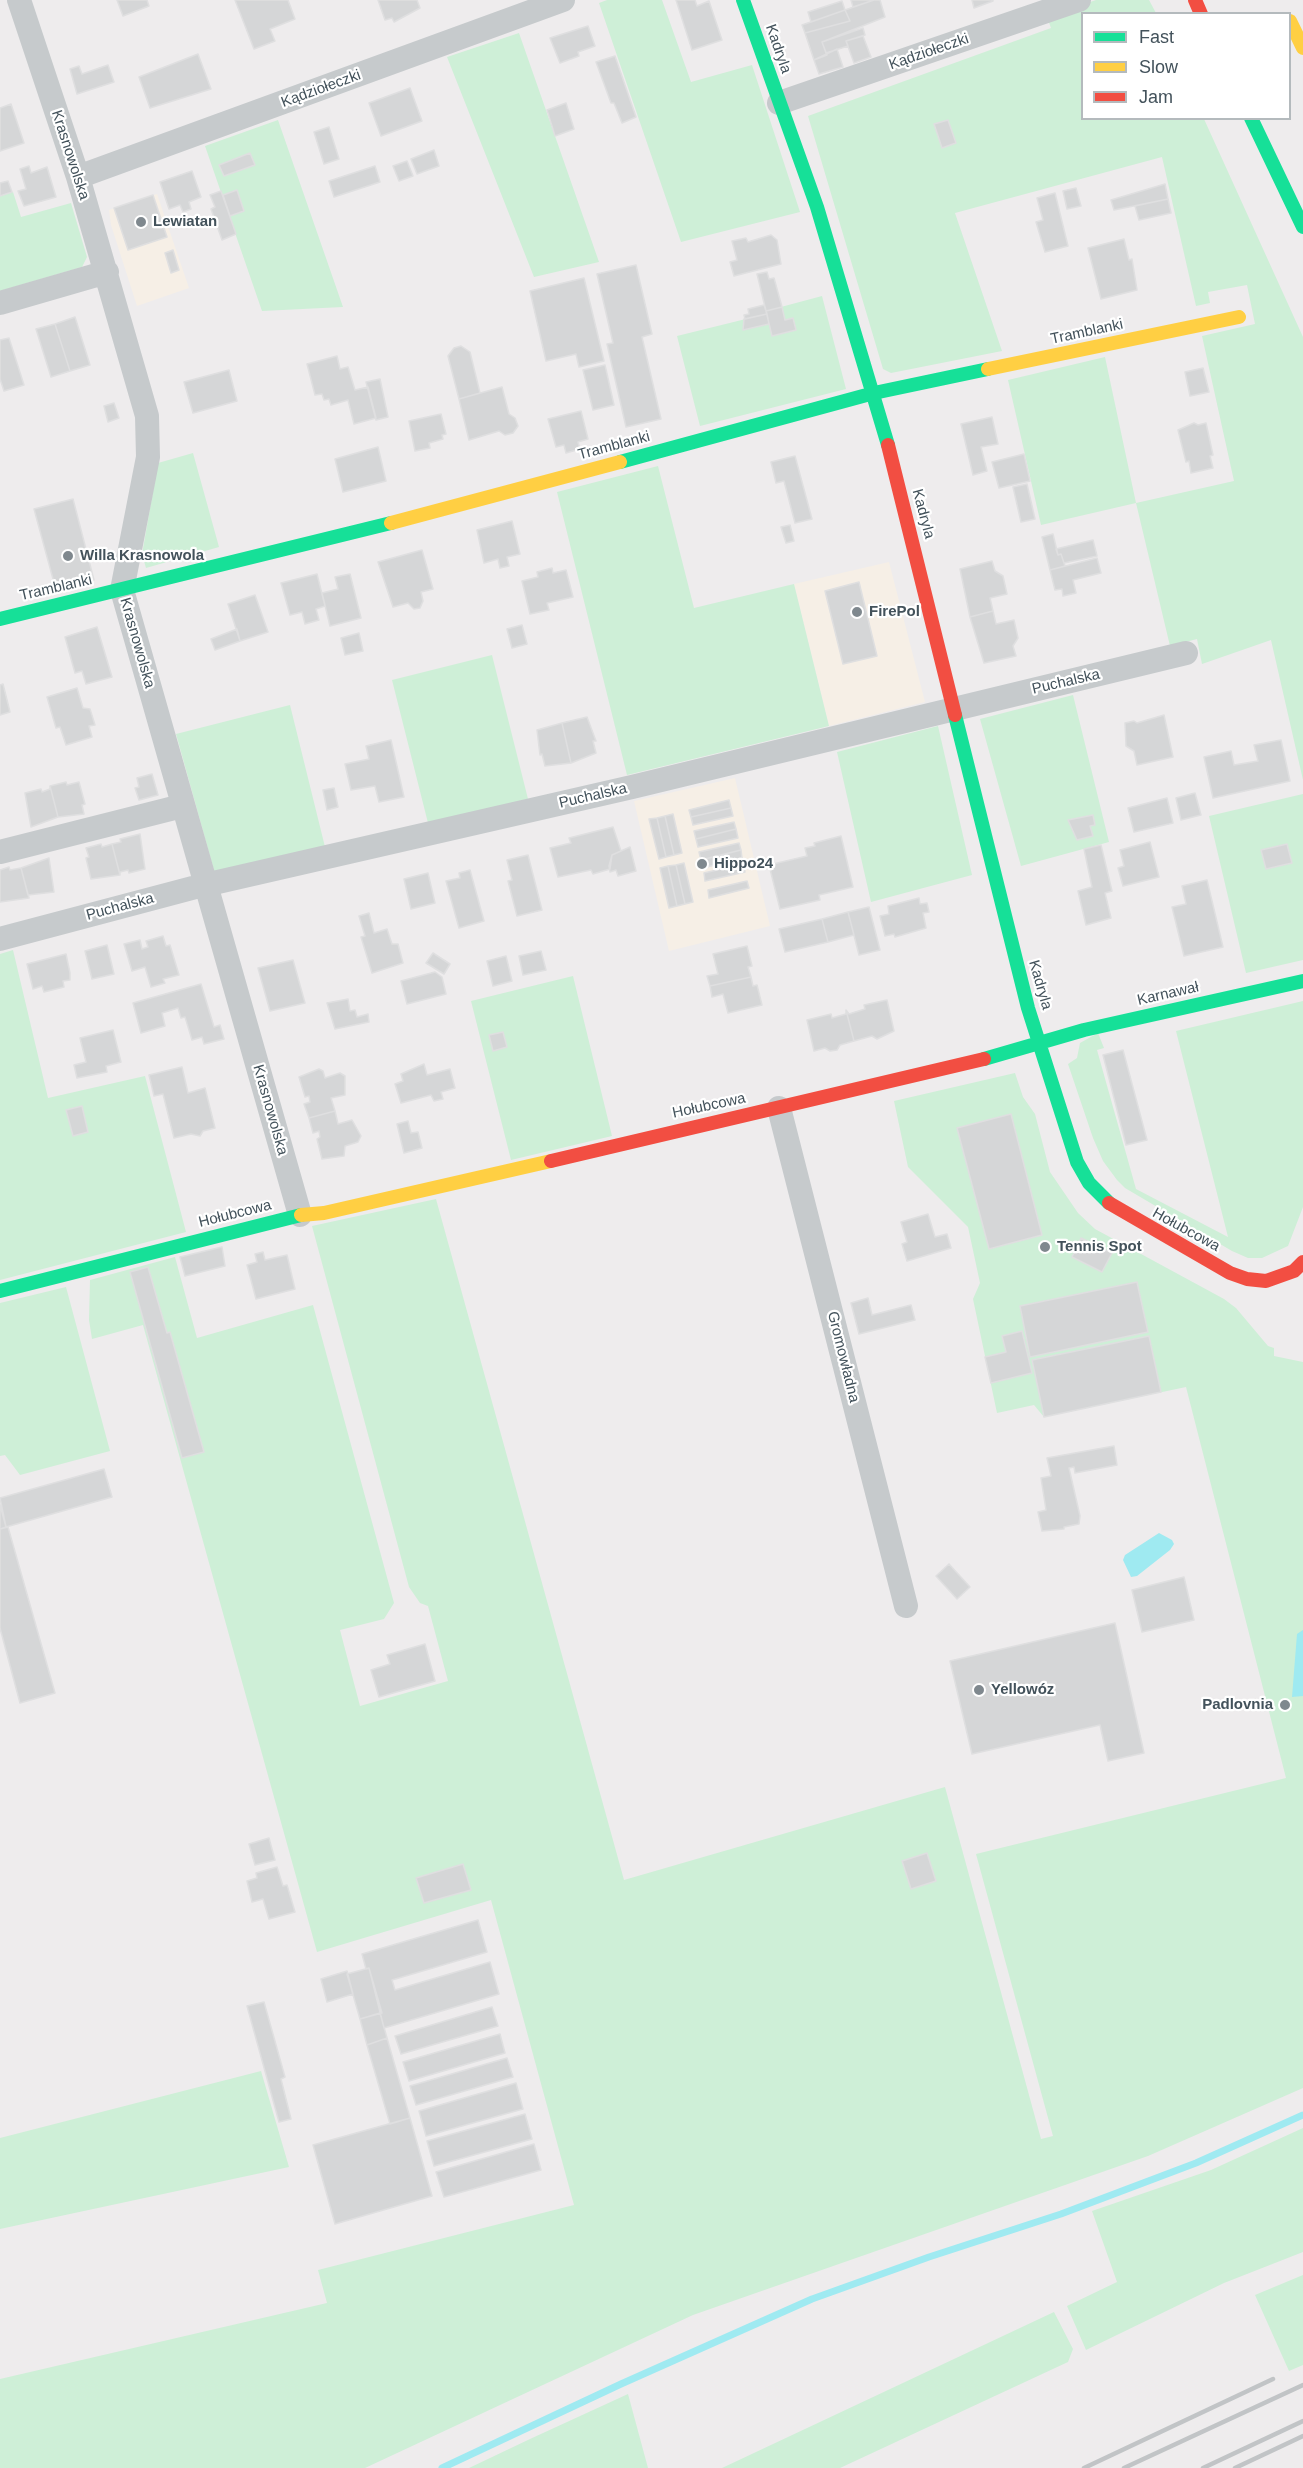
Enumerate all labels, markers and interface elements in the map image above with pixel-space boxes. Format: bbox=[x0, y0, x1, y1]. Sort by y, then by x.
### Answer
legend bbox=[1081, 12, 1291, 120]
street label: Kadryla bbox=[761, 22, 795, 76]
text: Fast bbox=[1139, 27, 1174, 47]
street label: Kądziołeczki bbox=[887, 30, 971, 74]
text: Slow bbox=[1139, 57, 1178, 77]
street label: Kądziołeczki bbox=[279, 66, 363, 112]
text: Jam bbox=[1139, 87, 1173, 107]
street label: Krasnowolska bbox=[47, 108, 93, 202]
place label: Lewiatan bbox=[153, 213, 217, 231]
marker: Lewiatan bbox=[134, 215, 148, 229]
street label: Tramblanki bbox=[1049, 316, 1125, 348]
street label: Tramblanki bbox=[576, 428, 652, 464]
street label: Kadryla bbox=[908, 487, 938, 541]
place label: Willa Krasnowola bbox=[80, 547, 204, 565]
marker: Willa Krasnowola bbox=[61, 549, 75, 563]
street label: Tramblanki bbox=[18, 571, 94, 605]
street label: Krasnowolska bbox=[115, 596, 159, 690]
place label: FirePol bbox=[869, 603, 920, 621]
marker: FirePol bbox=[850, 605, 864, 619]
street label: Puchalska bbox=[1030, 665, 1102, 699]
street label: Puchalska bbox=[557, 779, 629, 813]
place label: Hippo24 bbox=[714, 855, 773, 873]
marker: Hippo24 bbox=[695, 857, 709, 871]
street label: Puchalska bbox=[84, 889, 156, 925]
street label: Kadryla bbox=[1024, 958, 1056, 1012]
street label: Karnawał bbox=[1136, 978, 1200, 1010]
street label: Krasnowolska bbox=[248, 1063, 292, 1157]
street label: Hołubcowa bbox=[671, 1089, 747, 1123]
street label: Hołubcowa bbox=[197, 1196, 273, 1232]
street label: Hołubcowa bbox=[1149, 1204, 1223, 1256]
place label: Tennis Spot bbox=[1057, 1238, 1142, 1256]
marker: Tennis Spot bbox=[1038, 1240, 1052, 1254]
street label: Gromowładna bbox=[823, 1310, 863, 1404]
place label: Yellowóz bbox=[991, 1681, 1054, 1699]
marker: Yellowóz bbox=[972, 1683, 986, 1697]
place label: Padlovnia bbox=[1202, 1696, 1273, 1714]
marker: Padlovnia bbox=[1278, 1698, 1292, 1712]

